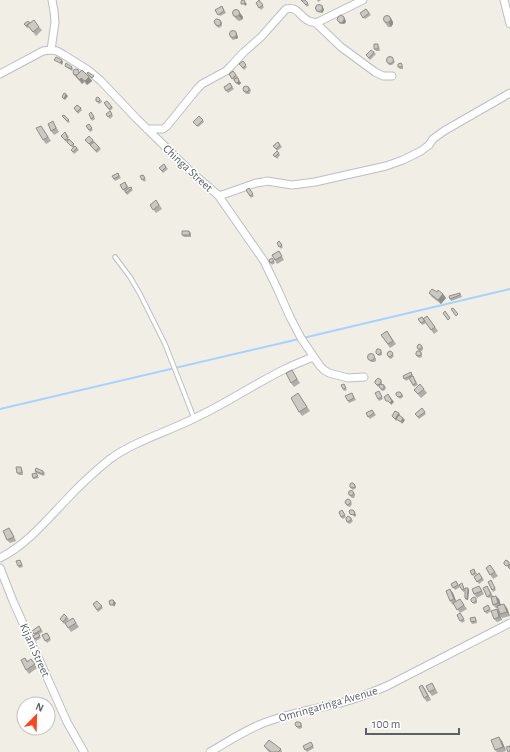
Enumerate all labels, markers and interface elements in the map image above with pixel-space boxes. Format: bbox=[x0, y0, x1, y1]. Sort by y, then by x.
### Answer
street label: Chinga Street bbox=[161, 142, 215, 194]
street label: Kijani Street bbox=[17, 621, 52, 679]
street label: Omringaringa Avenue bbox=[277, 684, 379, 724]
north arrow bbox=[16, 696, 56, 736]
text: N bbox=[34, 701, 45, 714]
scale bar bbox=[366, 710, 459, 736]
text: 100 m bbox=[372, 718, 400, 730]

